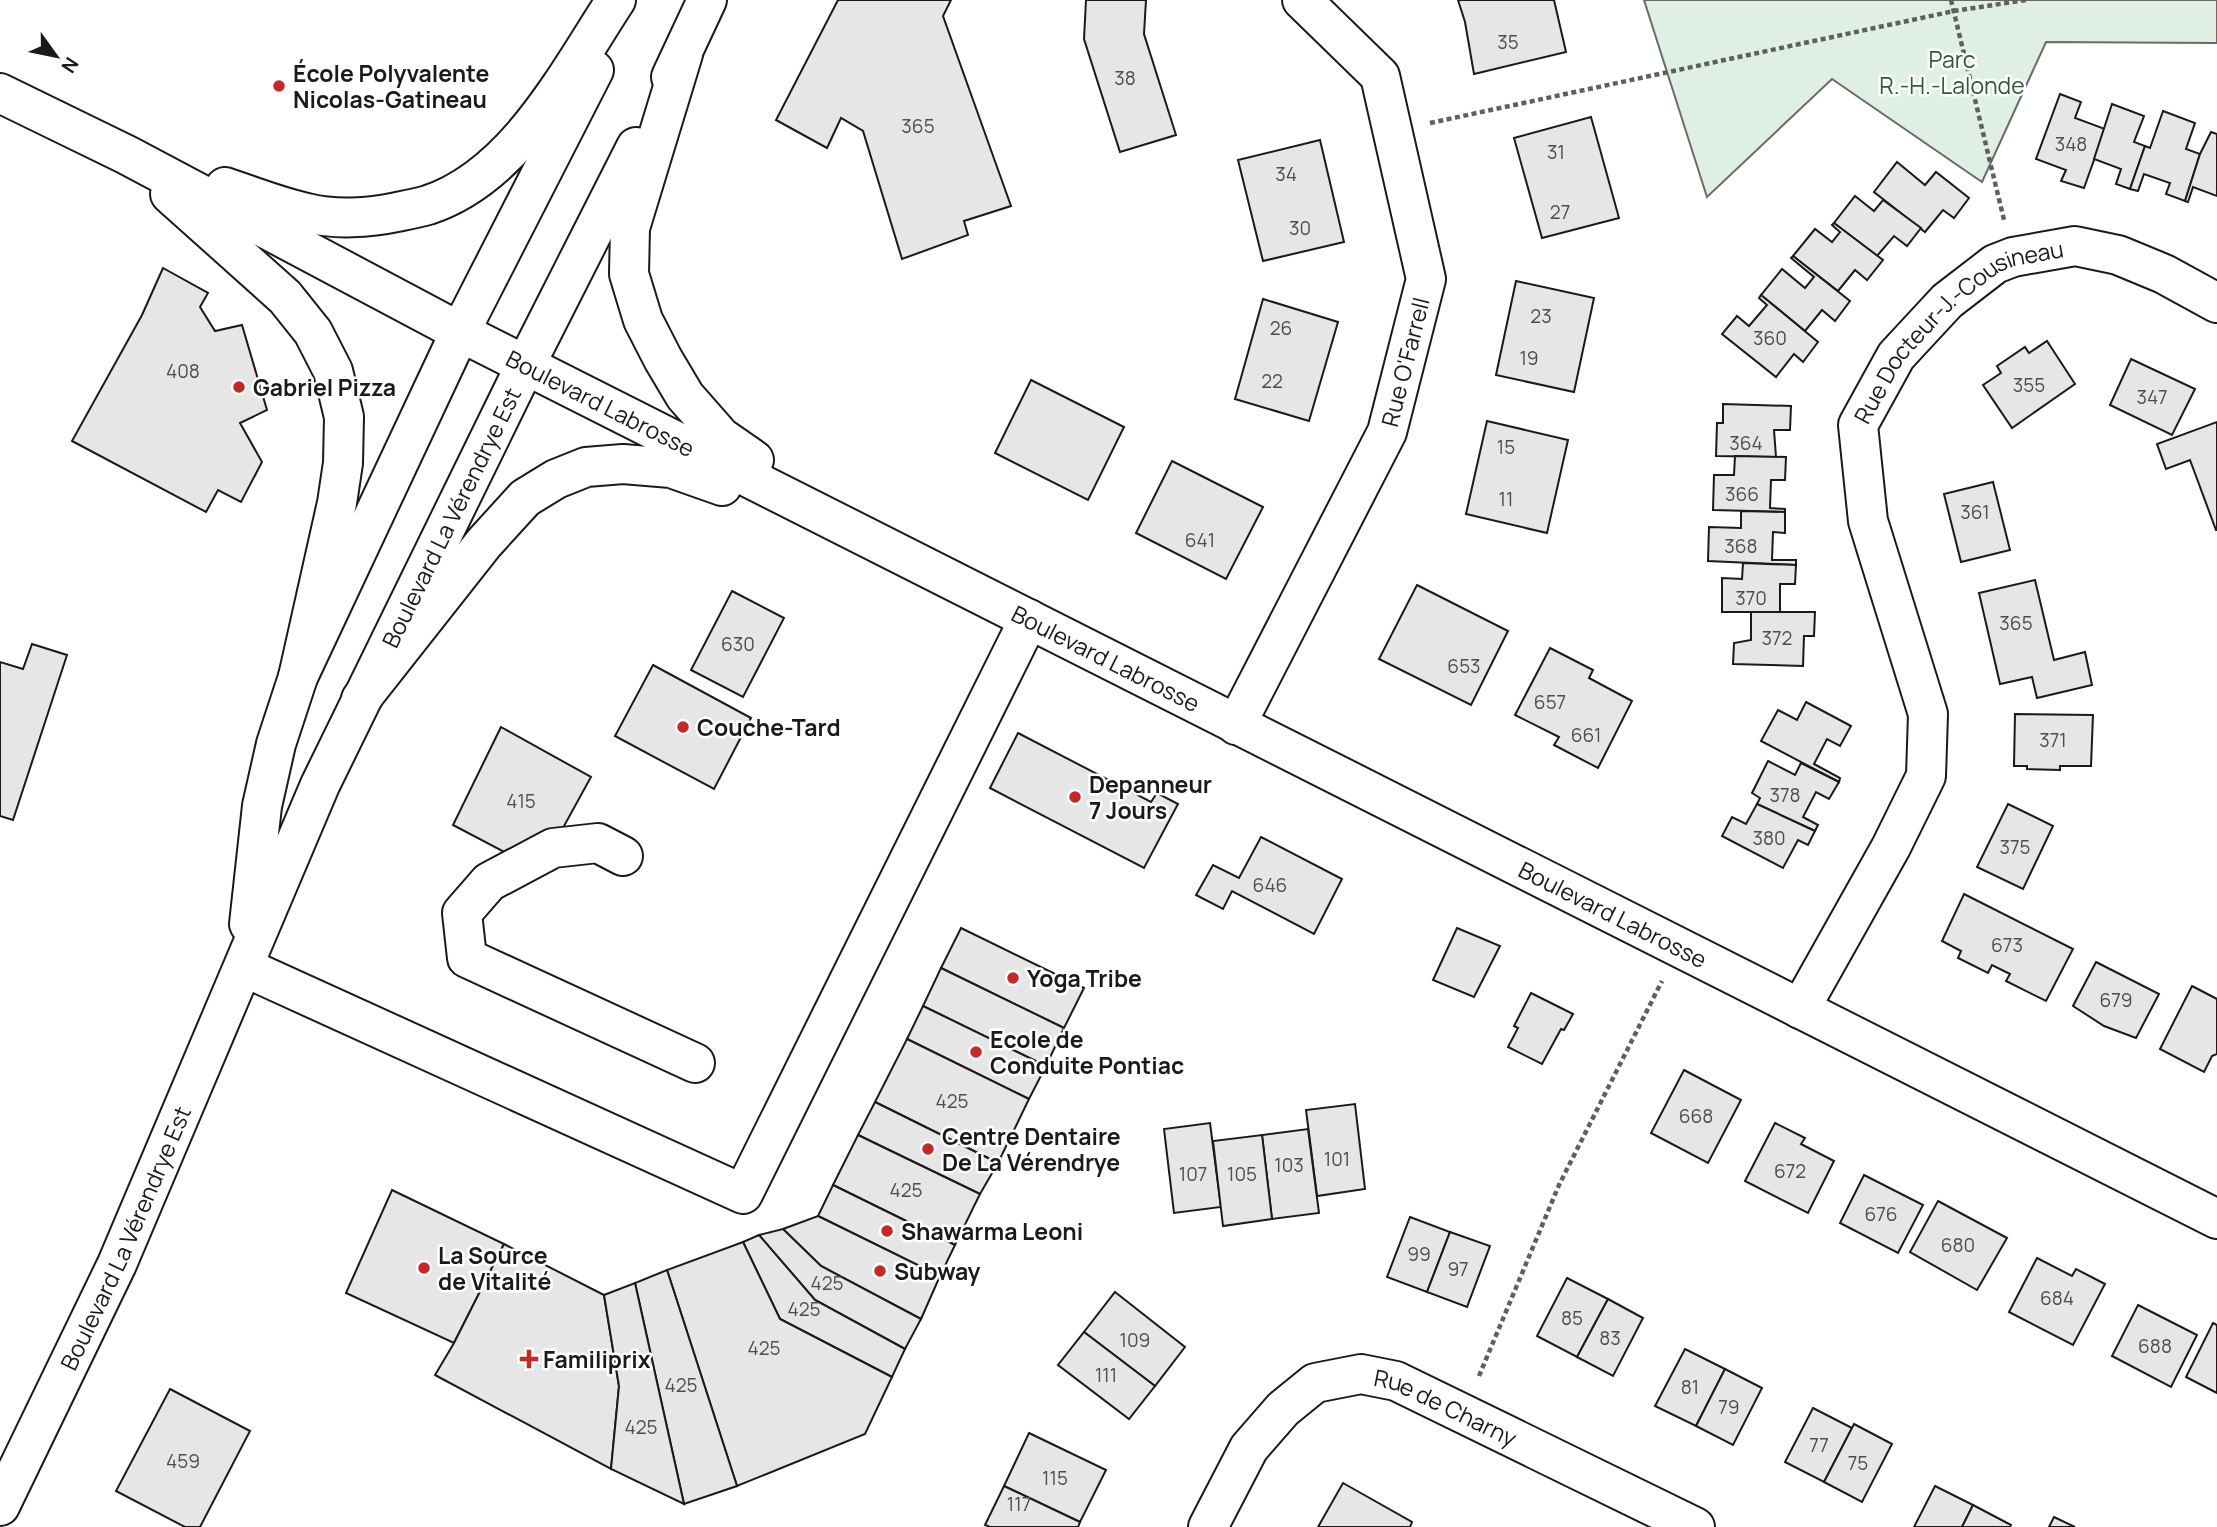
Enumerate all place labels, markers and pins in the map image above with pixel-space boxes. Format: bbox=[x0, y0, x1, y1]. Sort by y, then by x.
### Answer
place label: École Polyvalente Nicolas-Gatineau bbox=[293, 57, 489, 115]
marker: École Polyvalente Nicolas-Gatineau bbox=[271, 78, 287, 94]
place label: Gabriel Pizza bbox=[253, 371, 396, 403]
marker: Gabriel Pizza bbox=[231, 379, 247, 395]
place label: Couche-Tard bbox=[697, 711, 841, 743]
marker: Couche-Tard bbox=[675, 719, 691, 735]
place label: Depanneur 7 Jours bbox=[1089, 768, 1212, 826]
marker: Depanneur 7 Jours bbox=[1067, 789, 1083, 805]
place label: Yoga Tribe bbox=[1027, 962, 1142, 994]
marker: Yoga Tribe bbox=[1005, 970, 1021, 986]
place label: Ecole de Conduite Pontiac bbox=[990, 1023, 1184, 1081]
marker: Ecole de Conduite Pontiac bbox=[968, 1044, 984, 1060]
place label: Centre Dentaire De La Vérendrye bbox=[942, 1120, 1121, 1178]
marker: Centre Dentaire De La Vérendrye bbox=[920, 1141, 936, 1157]
place label: Shawarma Leoni bbox=[901, 1215, 1083, 1247]
marker: Shawarma Leoni bbox=[879, 1223, 895, 1239]
place label: La Source de Vitalité bbox=[438, 1239, 551, 1297]
place label: Subway bbox=[894, 1255, 981, 1287]
marker: La Source de Vitalité bbox=[416, 1260, 432, 1276]
marker: Subway bbox=[872, 1263, 888, 1279]
place label: Familiprix bbox=[543, 1343, 651, 1375]
marker: Familiprix bbox=[521, 1351, 537, 1367]

